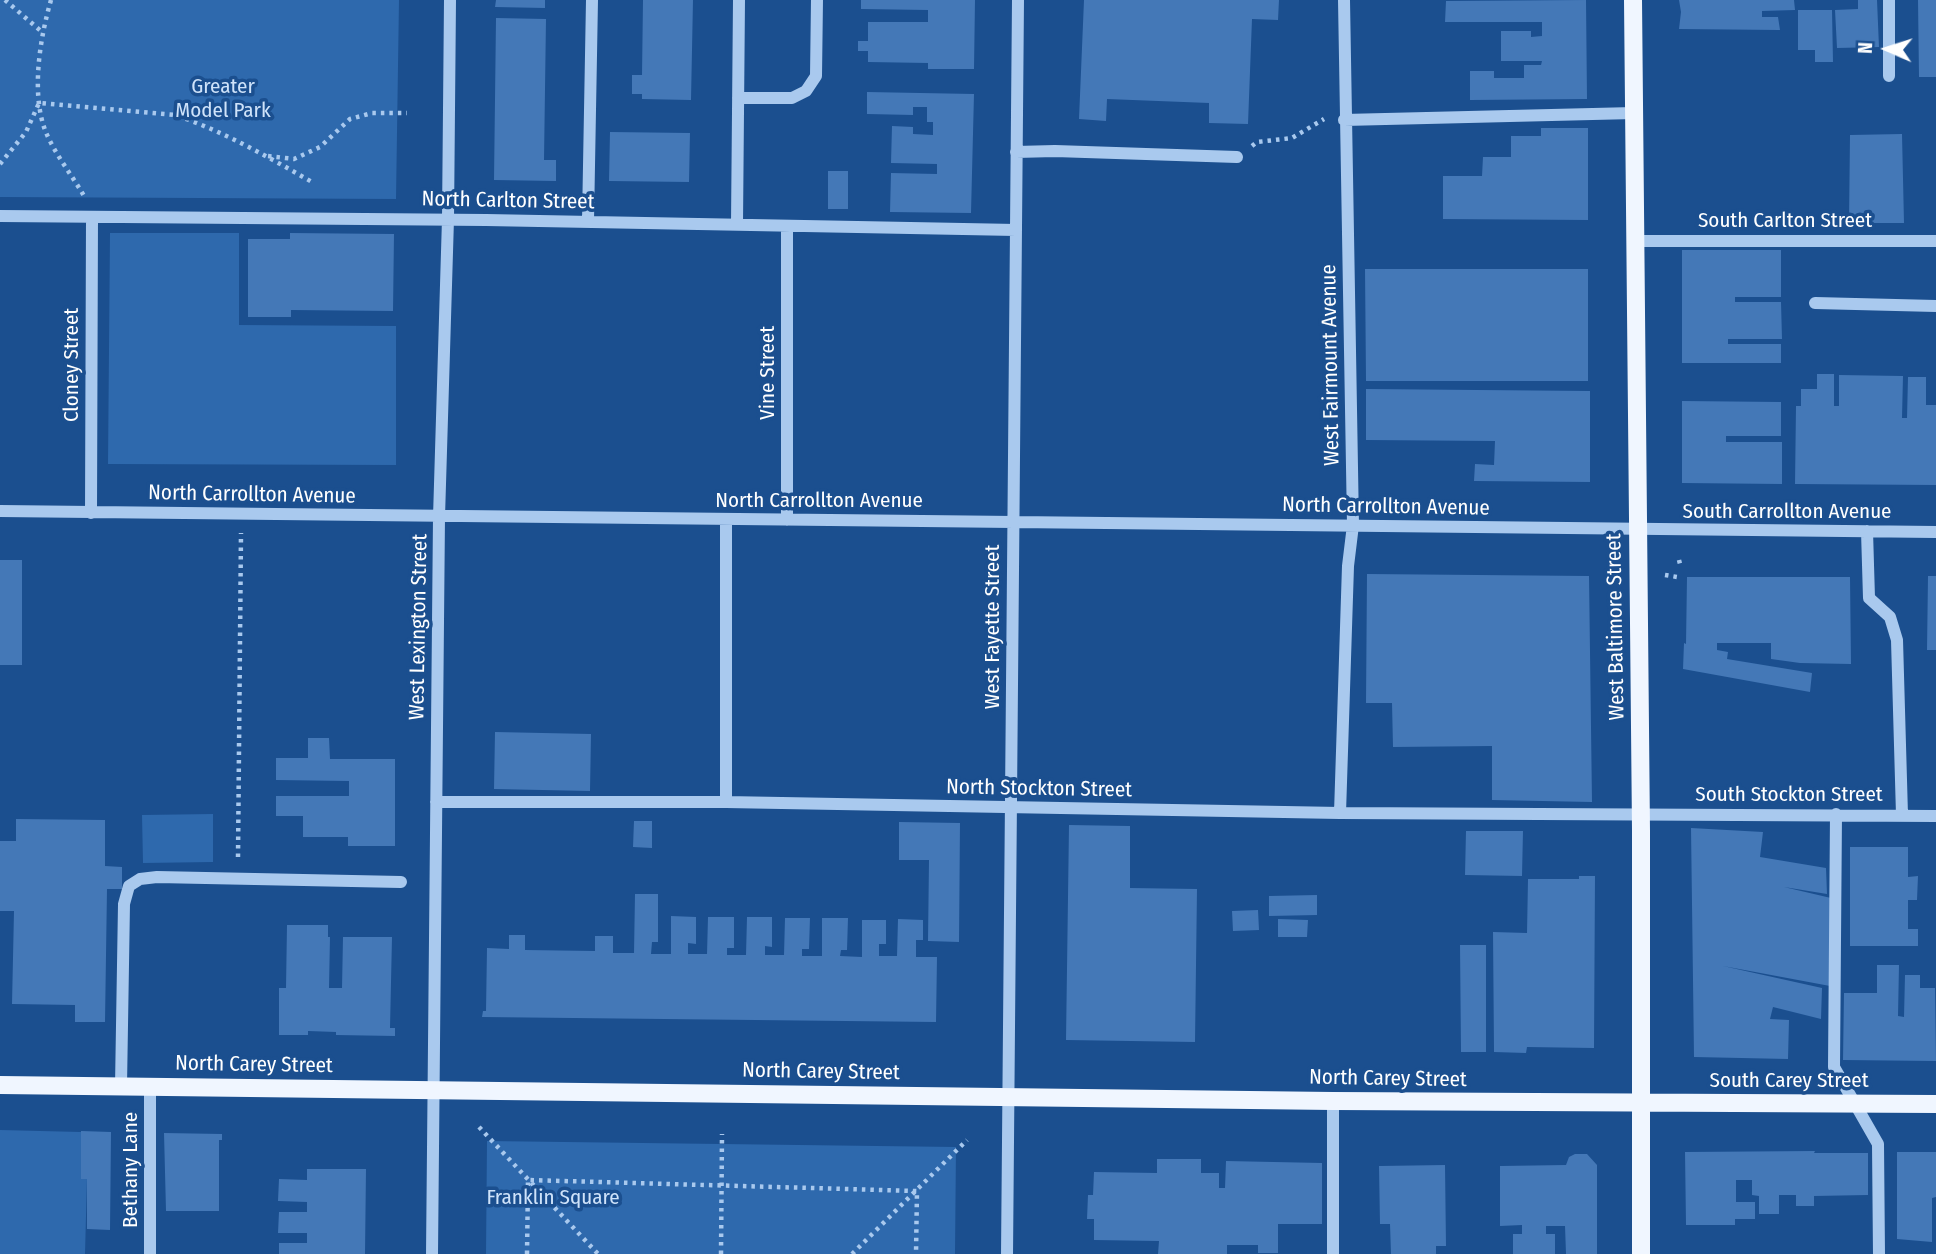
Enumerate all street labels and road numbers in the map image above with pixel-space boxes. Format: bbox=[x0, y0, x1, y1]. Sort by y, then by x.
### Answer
street label: North Carlton Street bbox=[421, 187, 595, 215]
street label: South Carlton Street bbox=[1698, 208, 1872, 234]
street label: West Fairmount Avenue bbox=[1317, 264, 1345, 466]
street label: Cloney Street bbox=[59, 308, 85, 422]
street label: Vine Street bbox=[755, 326, 781, 420]
street label: North Carrollton Avenue bbox=[148, 481, 356, 509]
street label: North Carrollton Avenue bbox=[715, 488, 923, 514]
street label: North Carrollton Avenue bbox=[1282, 493, 1490, 521]
street label: South Carrollton Avenue bbox=[1683, 499, 1891, 525]
street label: West Baltimore Street bbox=[1602, 533, 1630, 721]
street label: West Lexington Street bbox=[405, 534, 433, 720]
street label: West Fayette Street bbox=[980, 545, 1006, 709]
street label: North Stockton Street bbox=[946, 775, 1132, 803]
street label: South Stockton Street bbox=[1695, 782, 1883, 808]
street label: North Carey Street bbox=[175, 1051, 333, 1079]
street label: North Carey Street bbox=[742, 1058, 900, 1086]
street label: North Carey Street bbox=[1309, 1065, 1467, 1093]
street label: South Carey Street bbox=[1709, 1068, 1869, 1094]
street label: Bethany Lane bbox=[118, 1112, 144, 1228]

